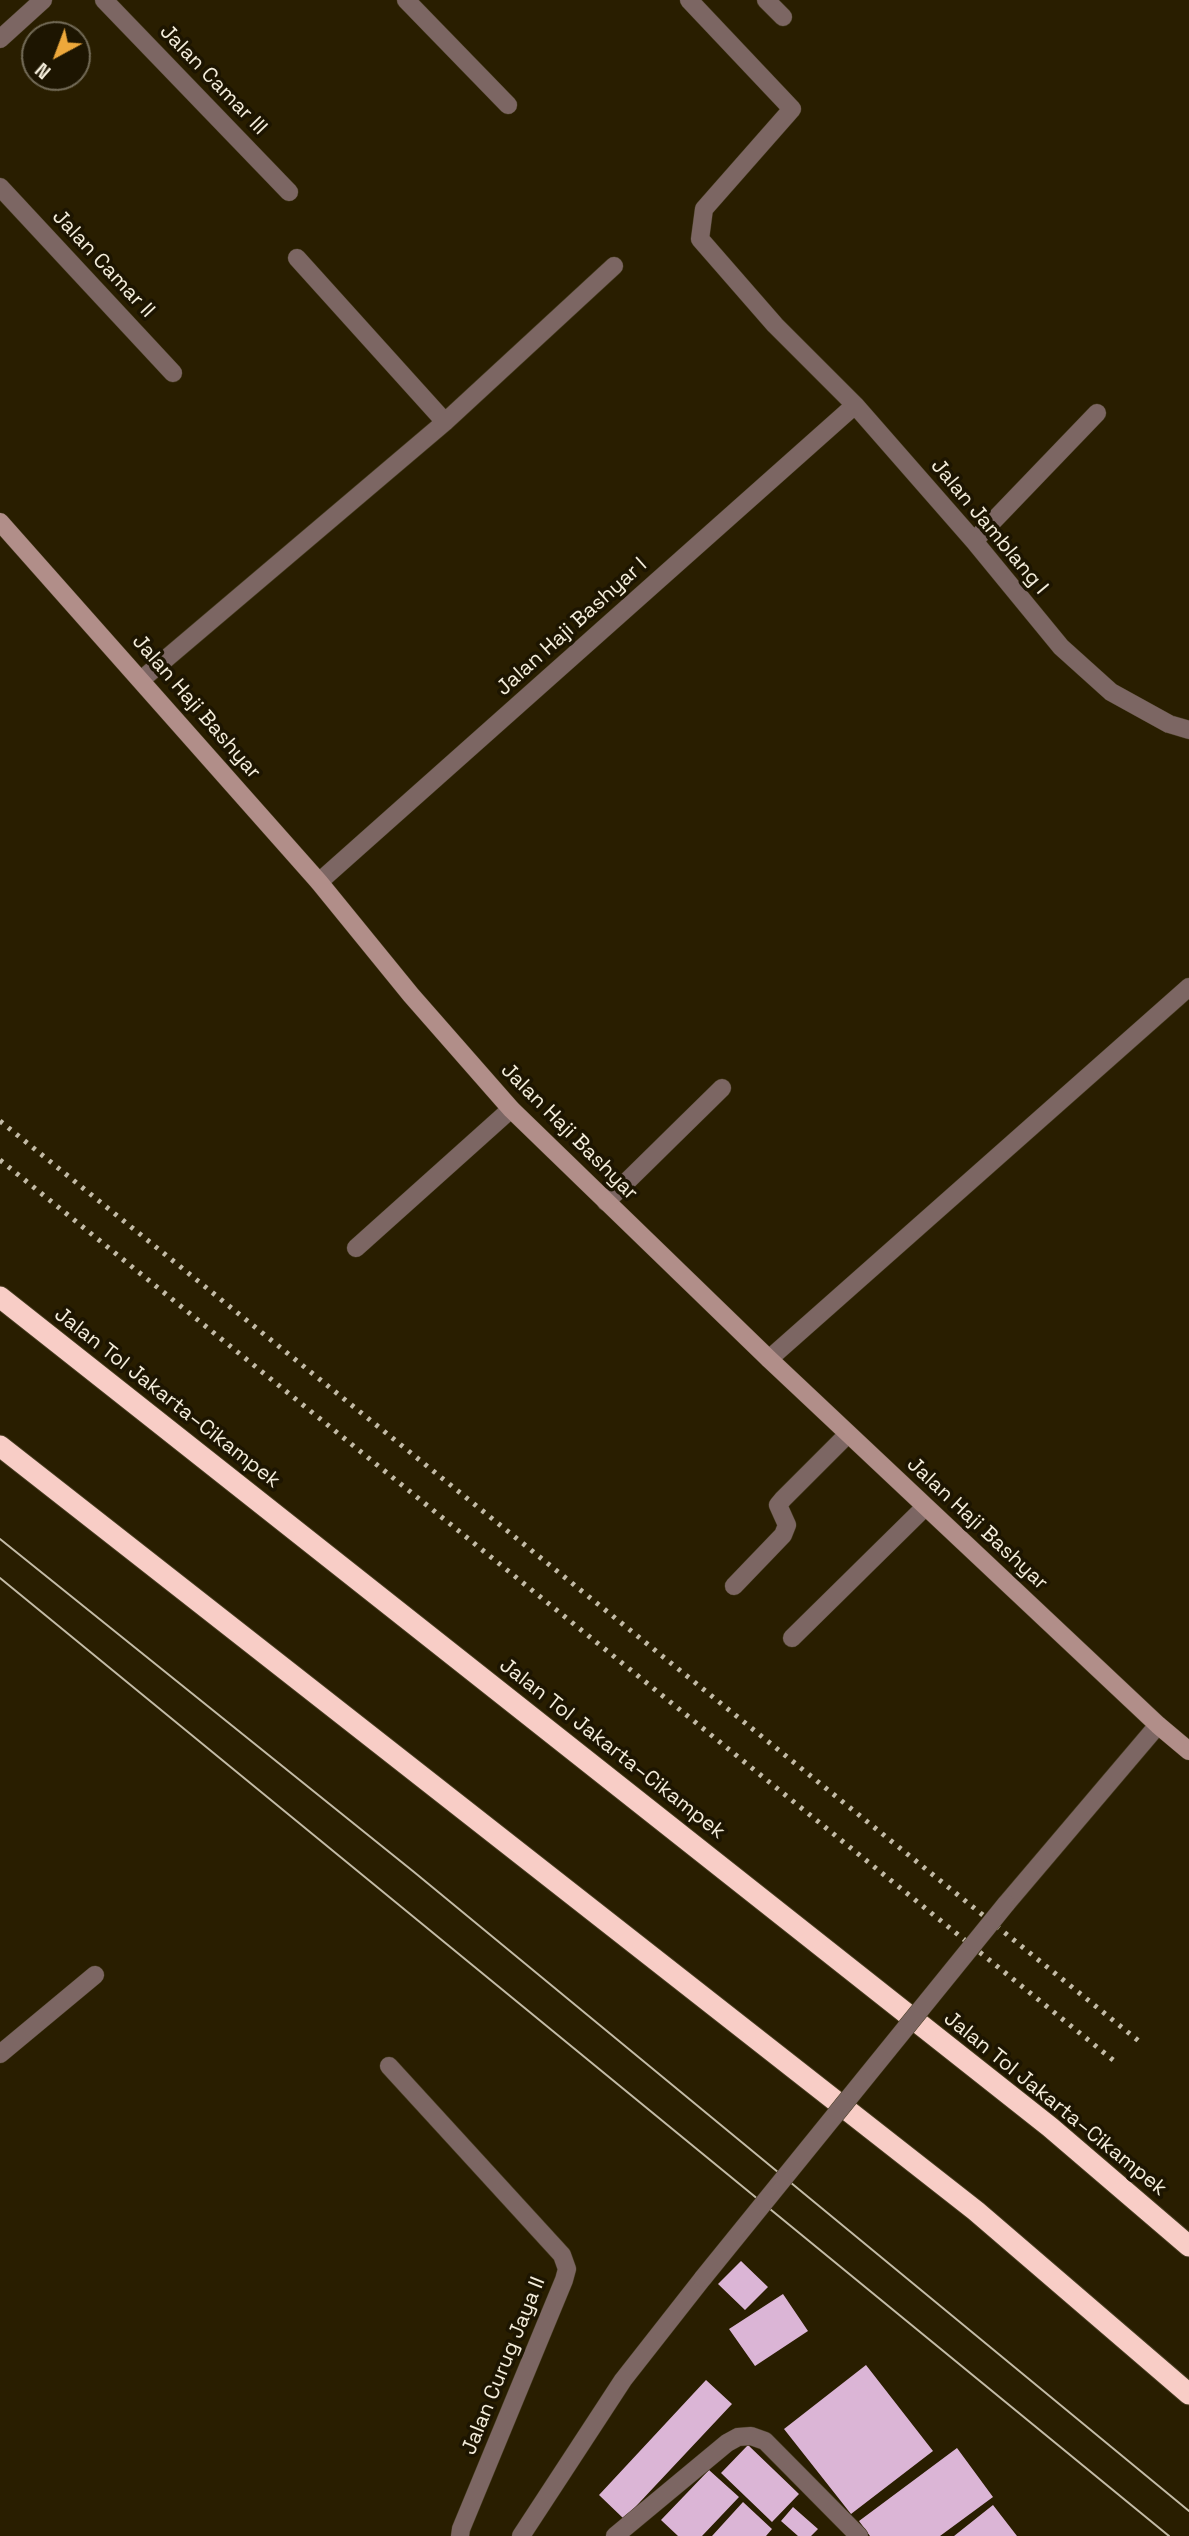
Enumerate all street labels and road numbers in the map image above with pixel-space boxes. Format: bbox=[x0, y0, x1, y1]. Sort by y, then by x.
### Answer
street label: Jalan Camar III bbox=[154, 19, 272, 141]
street label: Jalan Camar II bbox=[46, 205, 160, 323]
street label: Jalan Jamblang I bbox=[925, 454, 1053, 600]
street label: Jalan Haji Bashyar I bbox=[491, 553, 653, 701]
street label: Jalan Haji Bashyar bbox=[126, 629, 266, 785]
street label: Jalan Haji Bashyar bbox=[495, 1058, 643, 1206]
street label: Jalan Tol Jakarta–Cikampek bbox=[49, 1302, 285, 1494]
street label: Jalan Haji Bashyar bbox=[901, 1452, 1053, 1596]
street label: Jalan Tol Jakarta–Cikampek bbox=[494, 1653, 730, 1845]
street label: Jalan Tol Jakarta–Cikampek bbox=[938, 2006, 1172, 2202]
street label: Jalan Curug Jaya II bbox=[457, 2273, 551, 2459]

